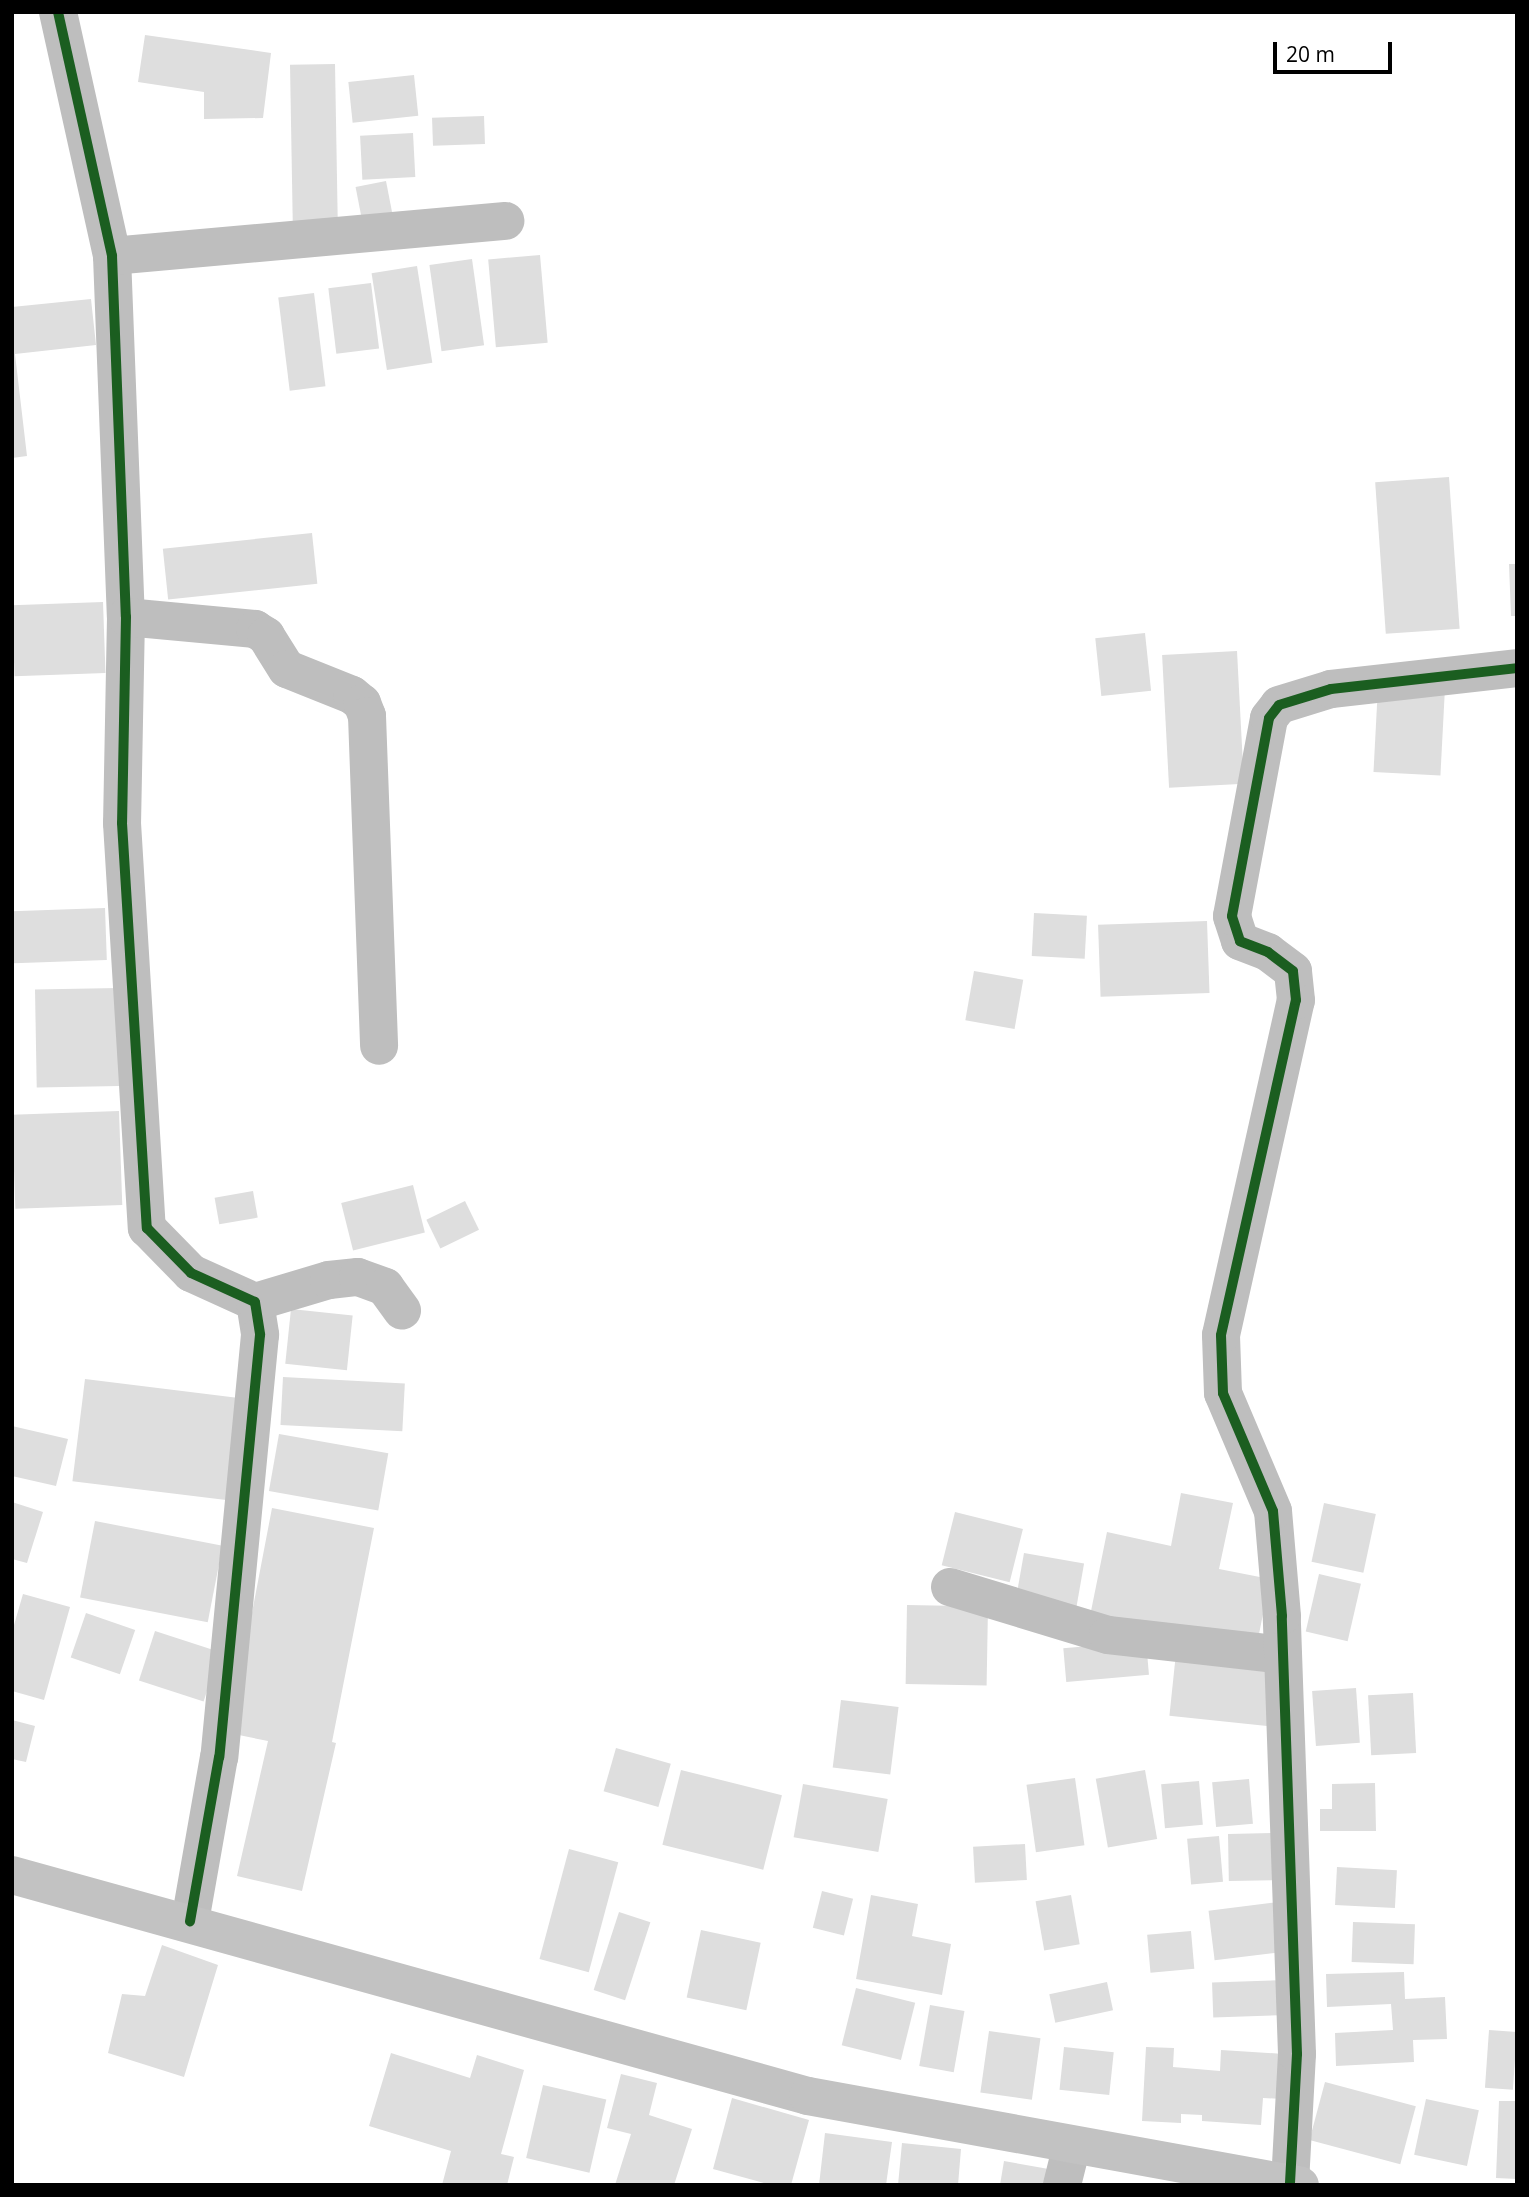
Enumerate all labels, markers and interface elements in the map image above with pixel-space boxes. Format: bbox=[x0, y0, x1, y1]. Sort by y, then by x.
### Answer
scale bar bbox=[1277, 28, 1396, 72]
text: 20 m bbox=[1286, 40, 1335, 68]

